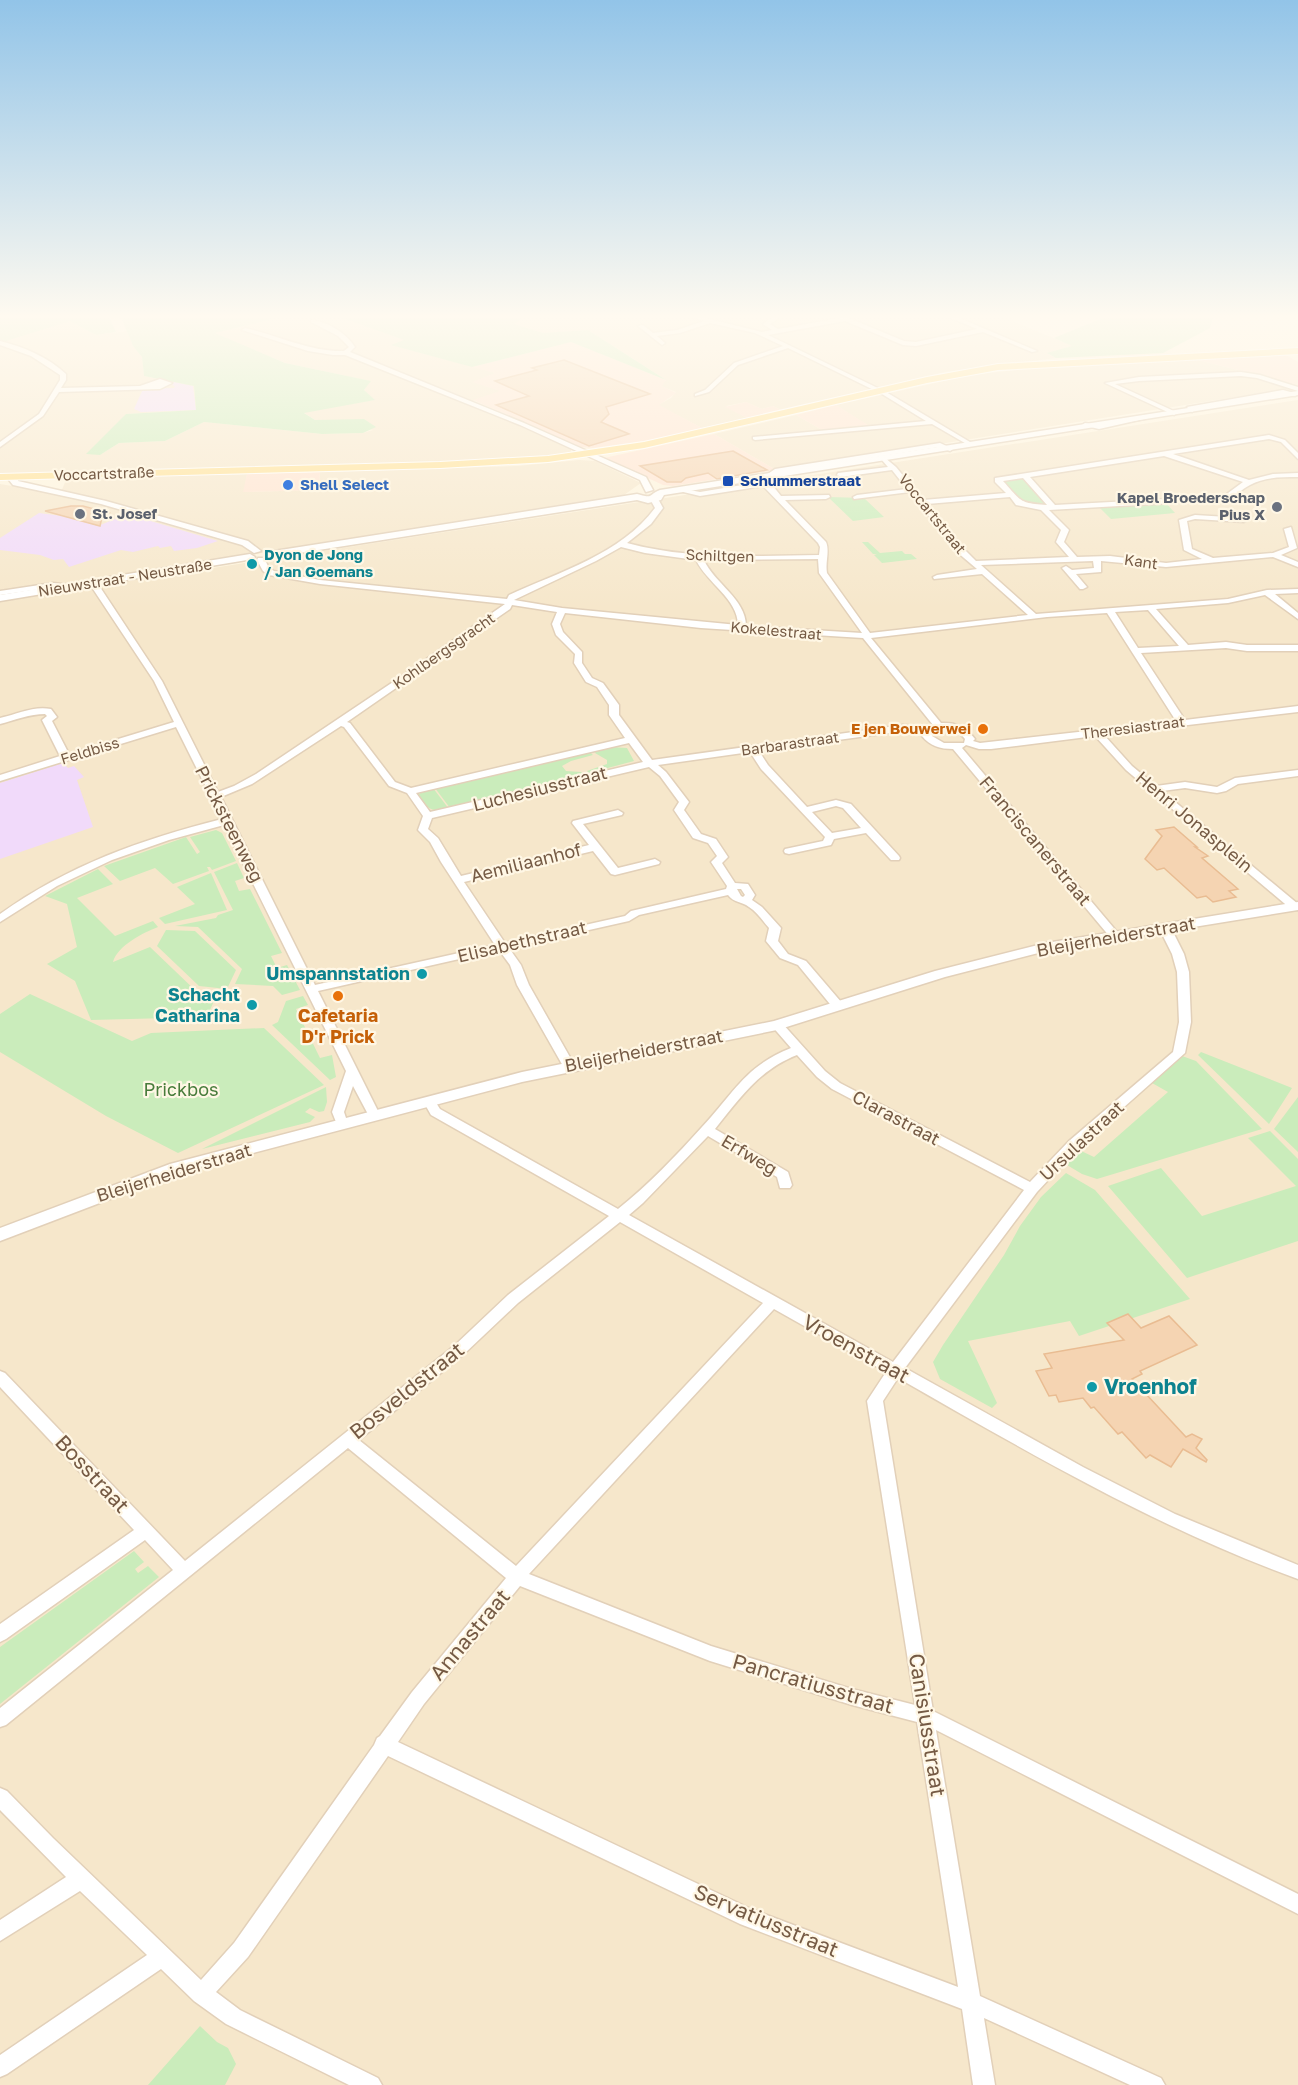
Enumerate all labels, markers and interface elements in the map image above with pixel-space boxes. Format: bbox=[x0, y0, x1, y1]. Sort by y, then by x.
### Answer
street label: Voccartstraße bbox=[53, 462, 155, 484]
street label: Voccartstraat bbox=[895, 470, 970, 557]
place label: Schummerstraat bbox=[740, 471, 861, 489]
marker: Schummerstraat bbox=[721, 474, 735, 488]
place label: Shell Select bbox=[300, 475, 389, 493]
marker: Shell Select bbox=[281, 478, 295, 492]
place label: Kapel Broederschap Pius X bbox=[1117, 488, 1265, 523]
marker: Kapel Broederschap Pius X bbox=[1270, 500, 1284, 514]
place label: St. Josef bbox=[92, 504, 158, 522]
marker: St. Josef bbox=[73, 507, 87, 521]
place label: Dyon de Jong / Jan Goemans bbox=[264, 545, 373, 580]
street label: Schiltgen bbox=[685, 545, 755, 565]
street label: Kant bbox=[1123, 550, 1159, 572]
street label: Nieuwstraat - Neustraße bbox=[37, 554, 213, 600]
marker: Dyon de Jong / Jan Goemans bbox=[245, 557, 259, 571]
street label: Kohlbergsgracht bbox=[389, 608, 498, 692]
street label: Kokelestraat bbox=[730, 617, 823, 643]
street label: Theresiastraat bbox=[1080, 712, 1186, 742]
place label: E jen Bouwerwei bbox=[851, 719, 971, 737]
marker: E jen Bouwerwei bbox=[976, 722, 990, 736]
street label: Barbarastraat bbox=[740, 727, 840, 759]
street label: Feldbiss bbox=[58, 733, 121, 767]
street label: Luchesiusstraat bbox=[470, 761, 609, 815]
street label: Pricksteenweg bbox=[191, 762, 269, 886]
street label: Henri Jonasplein bbox=[1132, 766, 1258, 877]
street label: Franciscanerstraat bbox=[975, 771, 1096, 910]
street label: Aemiliaanhof bbox=[468, 838, 584, 886]
street label: Bleijerheiderstraat bbox=[1035, 911, 1197, 961]
street label: Elisabethstraat bbox=[455, 915, 589, 967]
place label: Umspannstation bbox=[266, 962, 410, 984]
marker: Umspannstation bbox=[415, 967, 429, 981]
place label: Schacht Catharina bbox=[155, 983, 240, 1026]
marker: Cafetaria D'r Prick bbox=[331, 989, 345, 1003]
marker: Schacht Catharina bbox=[245, 998, 259, 1012]
place label: Cafetaria D'r Prick bbox=[298, 1004, 378, 1047]
street label: Bleijerheiderstraat bbox=[563, 1024, 725, 1076]
park label: Prickbos bbox=[143, 1078, 219, 1100]
street label: Clarastraat bbox=[849, 1085, 944, 1149]
street label: Ursulastraat bbox=[1035, 1096, 1128, 1185]
street label: Erfweg bbox=[718, 1129, 781, 1179]
street label: Bleijerheiderstraat bbox=[94, 1138, 254, 1206]
street label: Vroenstraat bbox=[798, 1308, 915, 1388]
street label: Bosveldstraat bbox=[344, 1336, 469, 1444]
place label: Vroenhof bbox=[1104, 1373, 1197, 1399]
marker: Vroenhof bbox=[1085, 1380, 1099, 1394]
street label: Bosstraat bbox=[50, 1429, 135, 1518]
street label: Annastraat bbox=[424, 1583, 515, 1685]
street label: Pancratiusstraat bbox=[730, 1648, 897, 1719]
street label: Canisiusstraat bbox=[904, 1651, 952, 1798]
street label: Servatiusstraat bbox=[690, 1878, 843, 1962]

